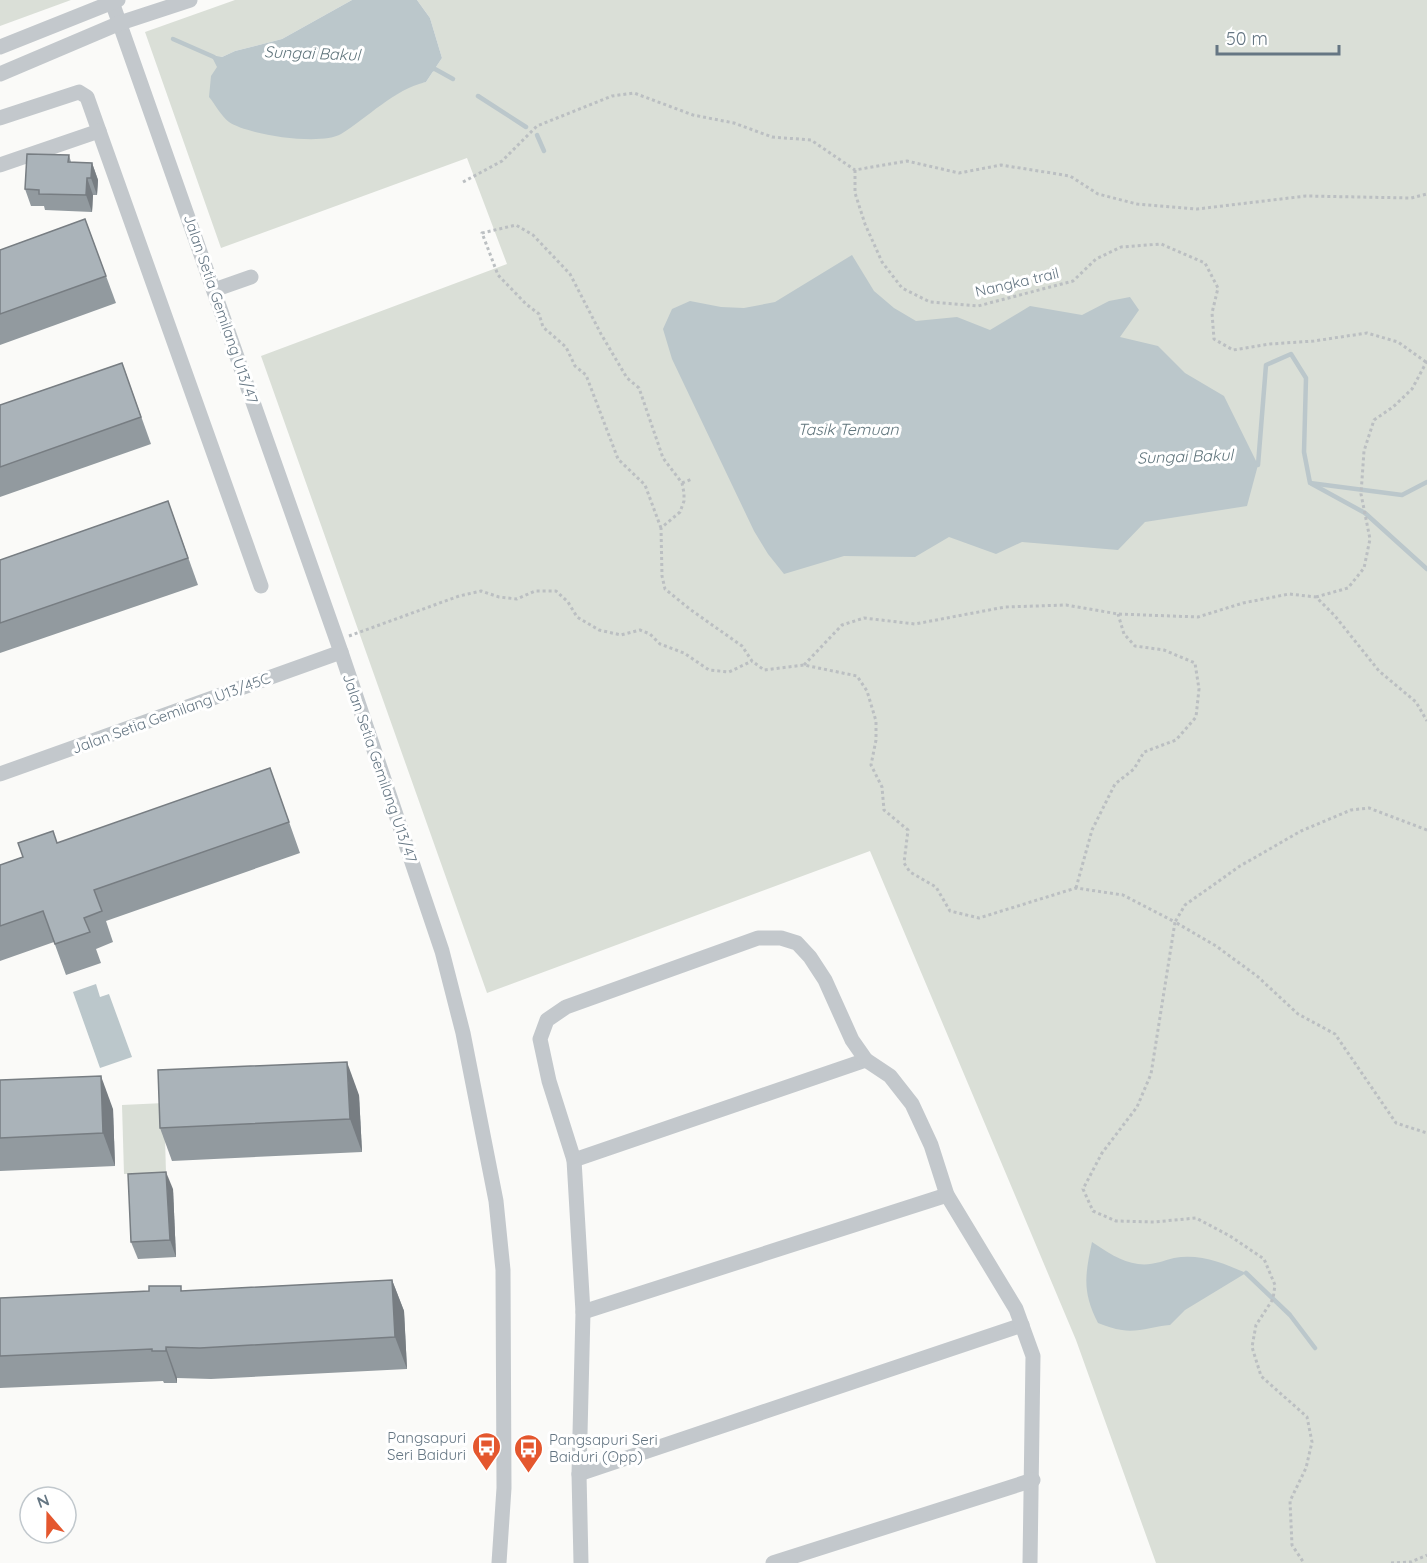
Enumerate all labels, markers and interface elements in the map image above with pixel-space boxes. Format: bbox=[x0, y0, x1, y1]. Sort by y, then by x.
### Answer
scale bar bbox=[1217, 18, 1338, 56]
text: 50 m bbox=[1226, 27, 1268, 50]
water label: Sungai Bakul bbox=[264, 41, 363, 65]
street label: Jalan Setia Gemilang U13/47 bbox=[180, 212, 262, 406]
street label: Nangka trail bbox=[973, 263, 1061, 301]
water label: Tasik Temuan bbox=[797, 419, 899, 439]
water label: Sungai Bakul bbox=[1137, 444, 1236, 468]
street label: Jalan Setia Gemilang U13/45C bbox=[69, 668, 273, 758]
street label: Jalan Setia Gemilang U13/47 bbox=[339, 671, 421, 865]
place label: Pangsapuri Seri Baiduri bbox=[387, 1428, 466, 1464]
bus stop icon: Pangsapuri Seri Baiduri bbox=[471, 1430, 503, 1472]
place label: Pangsapuri Seri Baiduri (Opp) bbox=[549, 1430, 658, 1466]
bus stop icon: Pangsapuri Seri Baiduri (Opp) bbox=[512, 1432, 544, 1474]
north arrow bbox=[18, 1485, 78, 1545]
text: N bbox=[34, 1489, 52, 1512]

